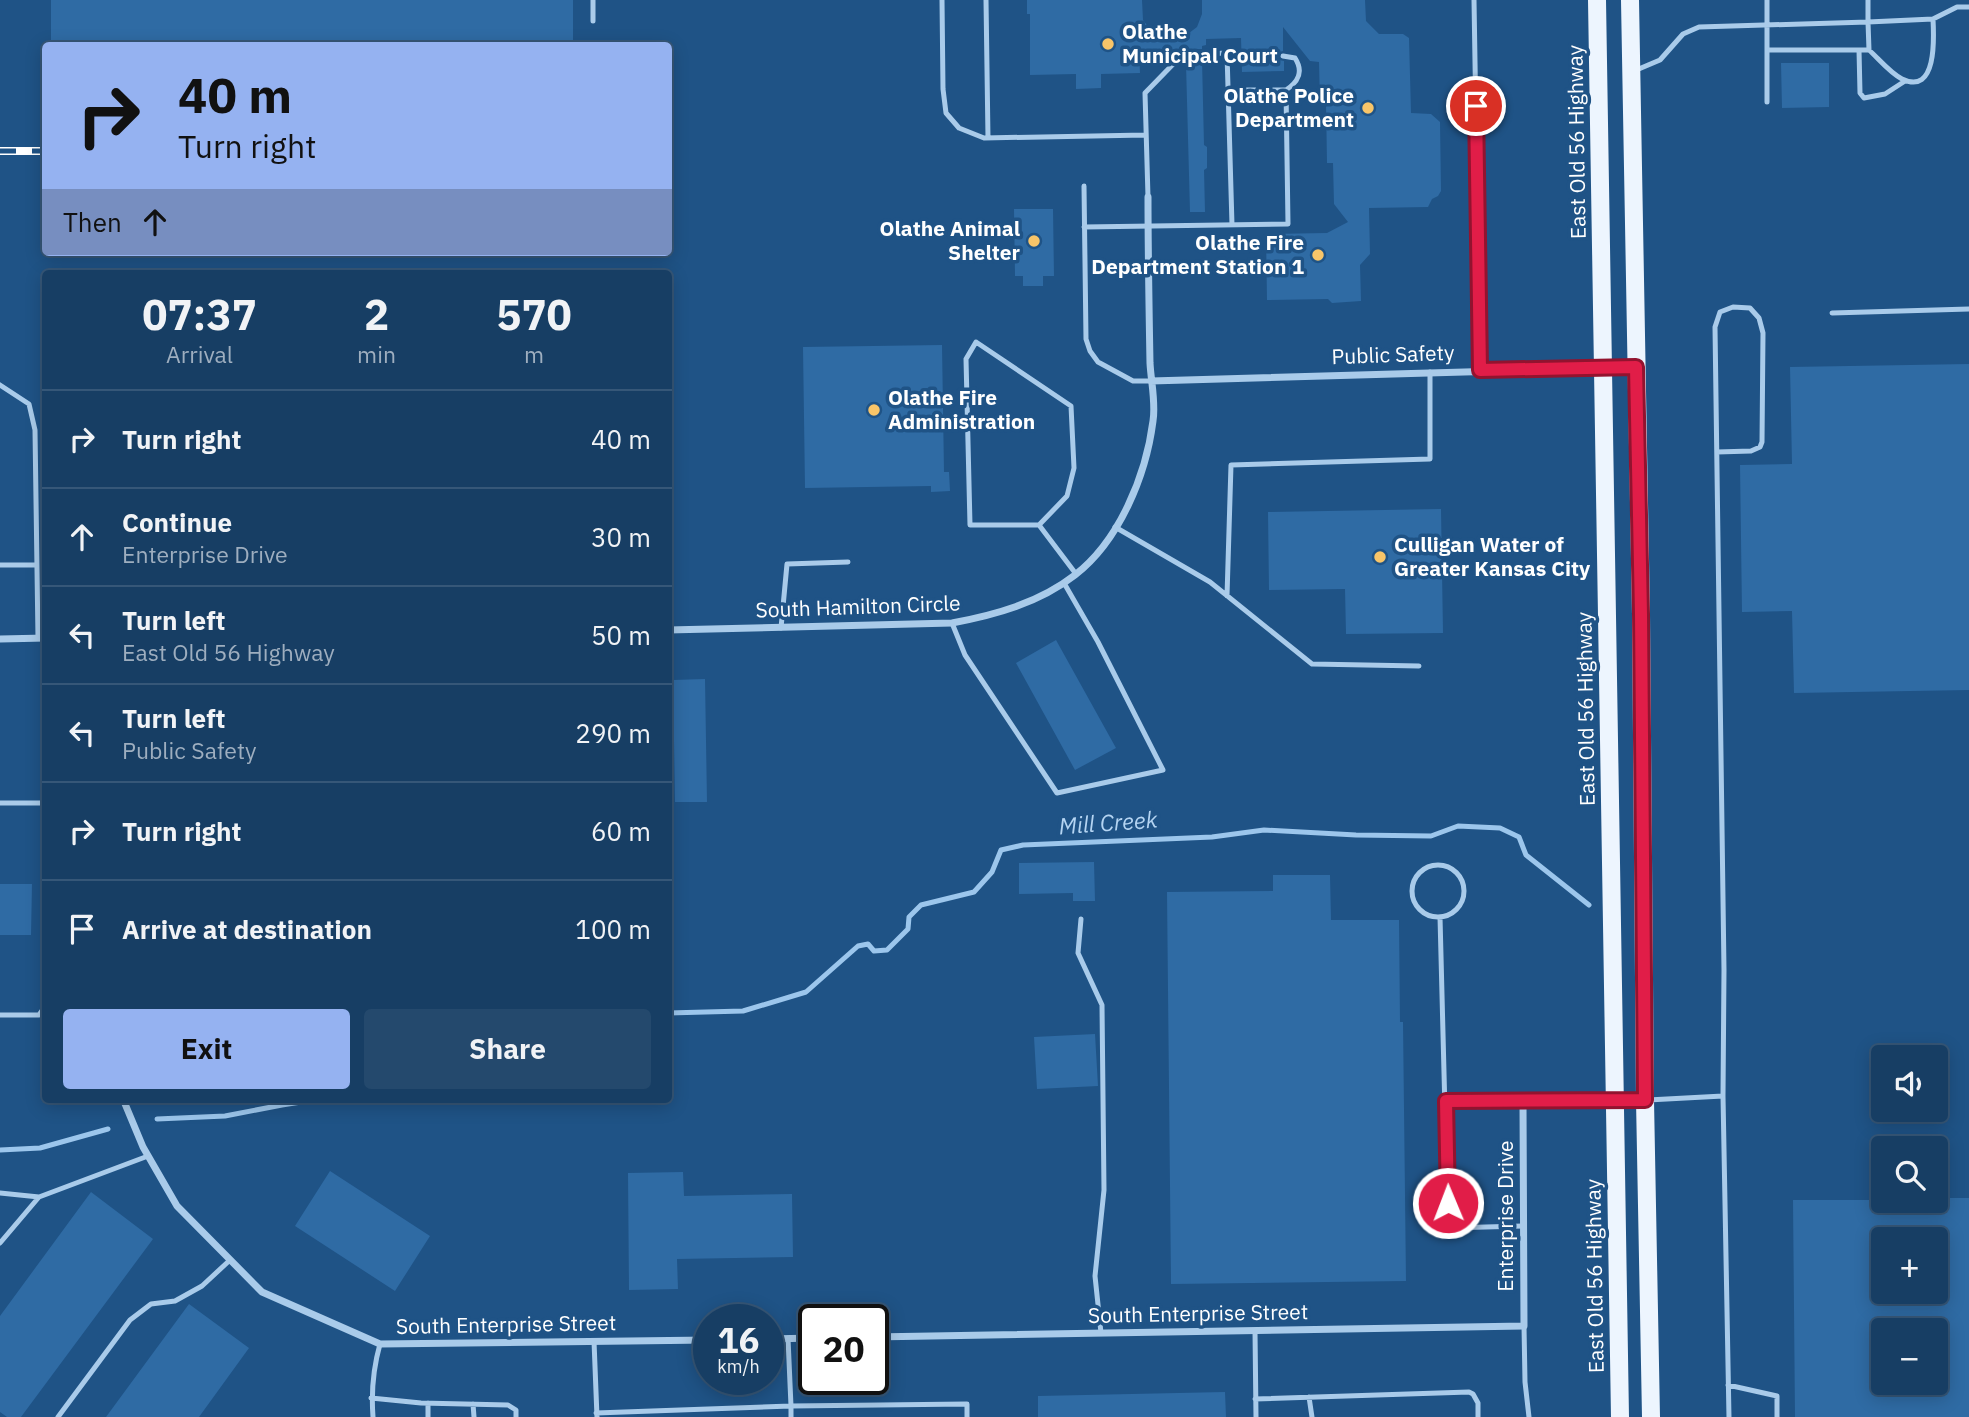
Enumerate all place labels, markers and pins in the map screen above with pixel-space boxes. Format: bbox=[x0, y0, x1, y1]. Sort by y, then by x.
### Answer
place label: Olathe Municipal Court bbox=[1122, 17, 1278, 69]
marker: Olathe Municipal Court bbox=[1100, 36, 1116, 52]
pin bbox=[1446, 76, 1506, 136]
place label: Olathe Police Department bbox=[1223, 81, 1354, 133]
marker: Olathe Police Department bbox=[1360, 100, 1376, 116]
place label: Olathe Animal Shelter bbox=[880, 214, 1021, 266]
place label: Olathe Fire Department Station 1 bbox=[1091, 228, 1304, 280]
marker: Olathe Animal Shelter bbox=[1026, 233, 1042, 249]
marker: Olathe Fire Department Station 1 bbox=[1310, 247, 1326, 263]
place label: Olathe Fire Administration bbox=[888, 383, 1035, 435]
marker: Olathe Fire Administration bbox=[866, 402, 882, 418]
place label: Culligan Water of Greater Kansas City bbox=[1394, 530, 1591, 582]
marker: Culligan Water of Greater Kansas City bbox=[1372, 549, 1388, 565]

